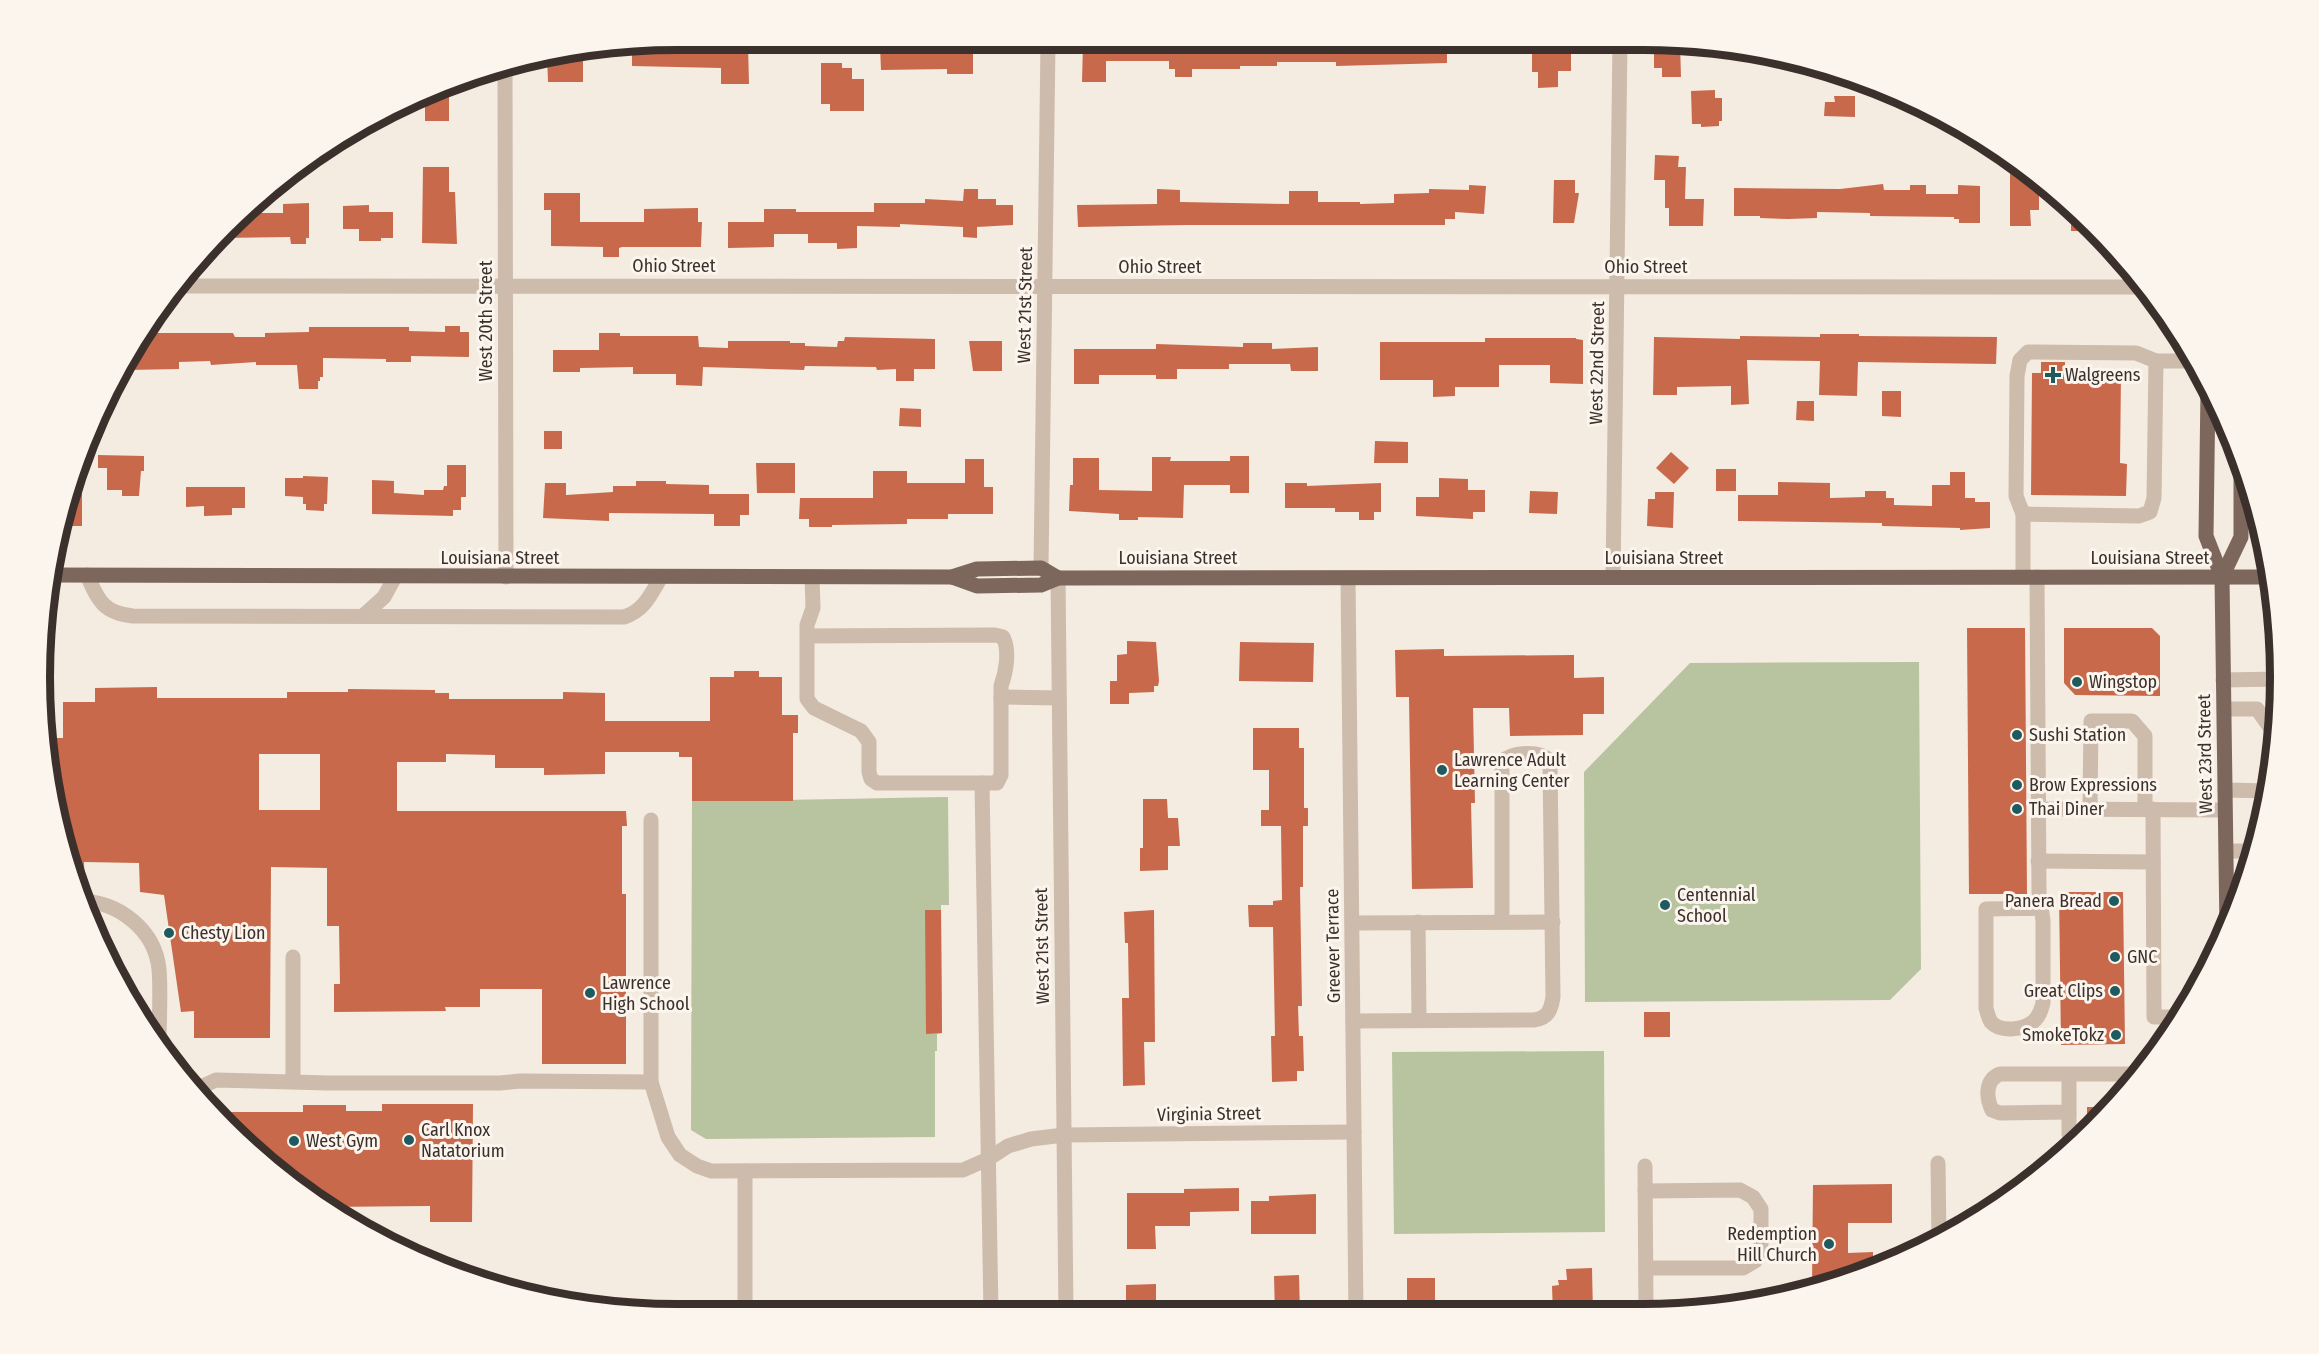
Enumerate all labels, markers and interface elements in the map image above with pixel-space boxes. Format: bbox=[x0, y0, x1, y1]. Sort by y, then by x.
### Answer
street label: West 21st Street bbox=[1013, 246, 1037, 363]
street label: Ohio Street bbox=[632, 255, 716, 277]
street label: Ohio Street bbox=[1118, 256, 1202, 278]
street label: Ohio Street bbox=[1604, 256, 1688, 278]
street label: West 20th Street bbox=[475, 260, 497, 382]
street label: West 22nd Street bbox=[1585, 301, 1609, 425]
place label: Walgreens bbox=[2065, 364, 2141, 386]
marker: Walgreens bbox=[2046, 368, 2060, 382]
street label: Louisiana Street bbox=[441, 547, 560, 569]
street label: Louisiana Street bbox=[1119, 547, 1238, 569]
street label: Louisiana Street bbox=[1605, 547, 1724, 569]
street label: Louisiana Street bbox=[2091, 547, 2210, 569]
place label: Wingstop bbox=[2089, 671, 2157, 693]
marker: Wingstop bbox=[2070, 675, 2084, 689]
street label: West 23rd Street bbox=[2193, 694, 2217, 814]
place label: Sushi Station bbox=[2029, 724, 2126, 746]
marker: Sushi Station bbox=[2010, 728, 2024, 742]
place label: Lawrence Adult Learning Center bbox=[1454, 749, 1570, 792]
marker: Lawrence Adult Learning Center bbox=[1435, 763, 1449, 777]
place label: Brow Expressions bbox=[2029, 774, 2157, 796]
marker: Brow Expressions bbox=[2010, 778, 2024, 792]
place label: Thai Diner bbox=[2029, 798, 2105, 820]
marker: Thai Diner bbox=[2010, 802, 2024, 816]
place label: Centennial School bbox=[1677, 884, 1756, 927]
street label: West 21st Street bbox=[1030, 887, 1054, 1004]
street label: Greever Terrace bbox=[1321, 888, 1345, 1003]
place label: Panera Bread bbox=[2005, 890, 2102, 912]
marker: Panera Bread bbox=[2107, 894, 2121, 908]
marker: Centennial School bbox=[1658, 898, 1672, 912]
place label: Chesty Lion bbox=[181, 922, 266, 944]
marker: Chesty Lion bbox=[162, 926, 176, 940]
place label: GNC bbox=[2127, 946, 2157, 968]
marker: GNC bbox=[2108, 950, 2122, 964]
place label: Lawrence High School bbox=[602, 972, 690, 1015]
place label: Great Clips bbox=[2024, 980, 2103, 1002]
marker: Great Clips bbox=[2108, 984, 2122, 998]
marker: Lawrence High School bbox=[583, 986, 597, 1000]
place label: SmokeTokz bbox=[2022, 1024, 2104, 1046]
marker: SmokeTokz bbox=[2109, 1028, 2123, 1042]
street label: Virginia Street bbox=[1157, 1102, 1261, 1126]
place label: Carl Knox Natatorium bbox=[421, 1119, 504, 1162]
place label: West Gym bbox=[306, 1130, 378, 1152]
marker: Carl Knox Natatorium bbox=[402, 1133, 416, 1147]
marker: West Gym bbox=[287, 1134, 301, 1148]
place label: Redemption Hill Church bbox=[1727, 1223, 1817, 1266]
marker: Redemption Hill Church bbox=[1822, 1237, 1836, 1251]

